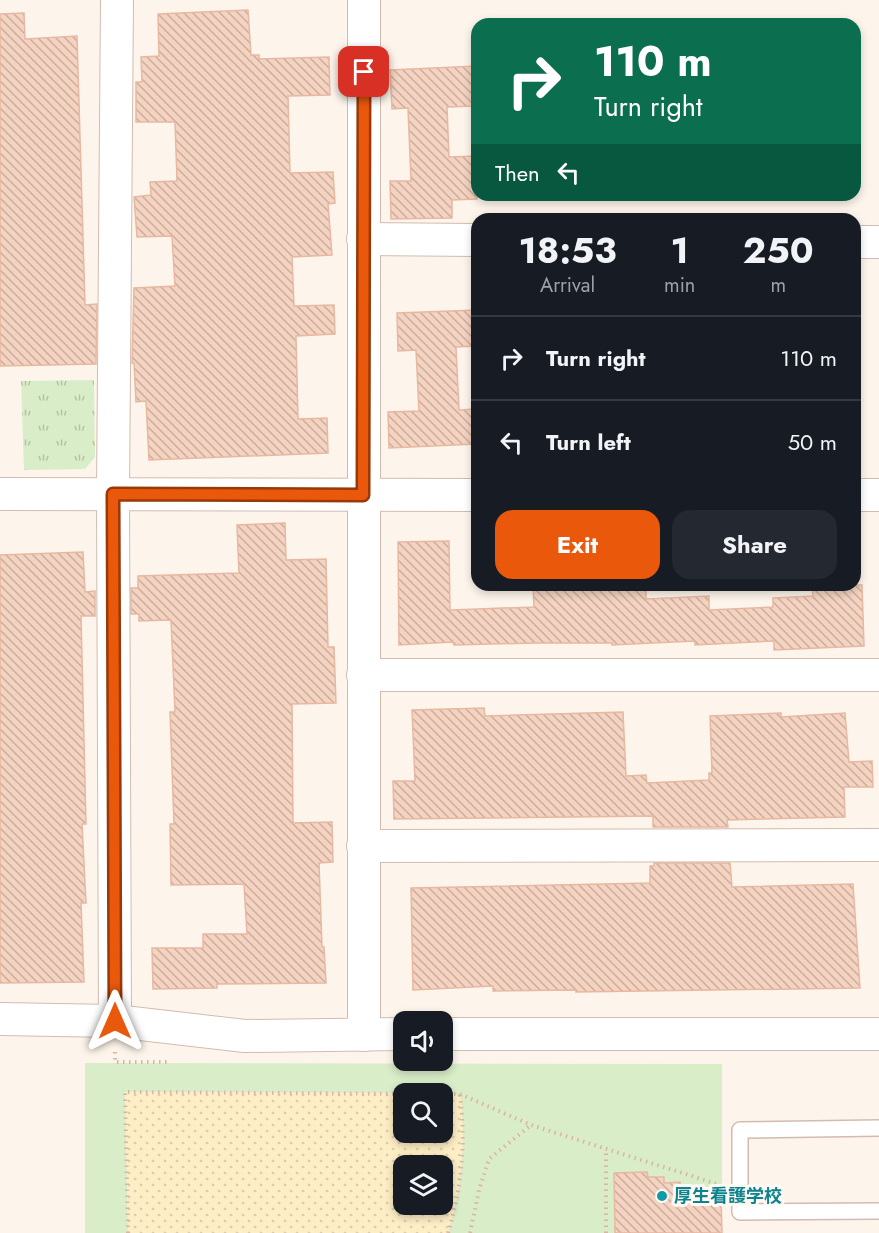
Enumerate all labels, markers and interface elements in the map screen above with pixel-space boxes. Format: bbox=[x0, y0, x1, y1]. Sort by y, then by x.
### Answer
text: 110 m bbox=[594, 31, 712, 92]
icon: right bbox=[495, 42, 573, 120]
pin bbox=[338, 46, 389, 97]
icon: arrive bbox=[347, 55, 380, 88]
text: Turn right bbox=[594, 87, 702, 126]
icon: left bbox=[552, 156, 585, 189]
text: Then bbox=[495, 157, 540, 189]
text: 18:53 bbox=[518, 224, 617, 276]
text: 1 bbox=[671, 224, 689, 276]
text: 250 bbox=[743, 224, 814, 276]
text: Arrival bbox=[540, 271, 595, 300]
text: min bbox=[664, 271, 695, 300]
text: m bbox=[770, 271, 786, 300]
icon: right bbox=[495, 342, 528, 375]
text: Turn right bbox=[546, 342, 646, 374]
text: 110 m bbox=[780, 342, 837, 374]
icon: left bbox=[495, 426, 528, 459]
text: Turn left bbox=[546, 426, 631, 458]
text: 50 m bbox=[788, 426, 837, 458]
button: Exit bbox=[495, 510, 660, 579]
button: Share bbox=[672, 510, 837, 579]
position arrow bbox=[83, 989, 147, 1053]
map controls bbox=[393, 1011, 453, 1215]
button: sound bbox=[393, 1011, 453, 1071]
button: search bbox=[393, 1083, 453, 1143]
button: layers bbox=[393, 1155, 453, 1215]
place label: 厚生看護学校 bbox=[674, 1183, 782, 1209]
marker: 厚生看護学校 bbox=[655, 1189, 669, 1203]

